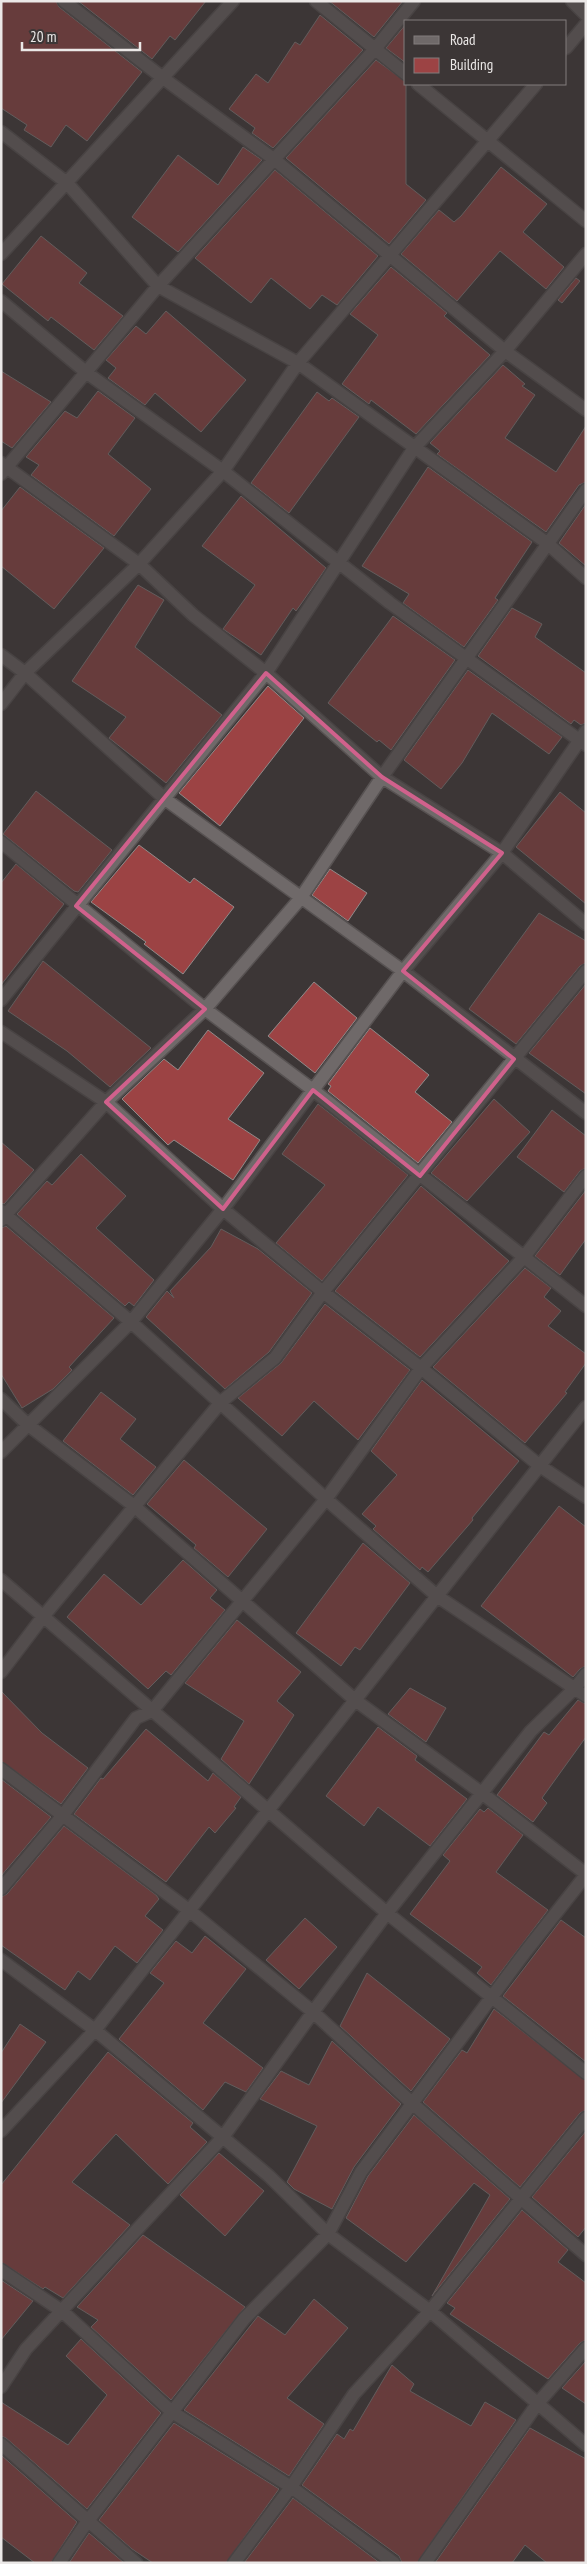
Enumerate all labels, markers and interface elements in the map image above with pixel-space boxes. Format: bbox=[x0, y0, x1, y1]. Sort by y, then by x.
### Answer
scale bar bbox=[22, 20, 140, 52]
legend bbox=[404, 20, 567, 85]
text: 20 m bbox=[30, 27, 56, 46]
text: Road bbox=[450, 30, 476, 49]
text: Building bbox=[450, 55, 493, 74]

